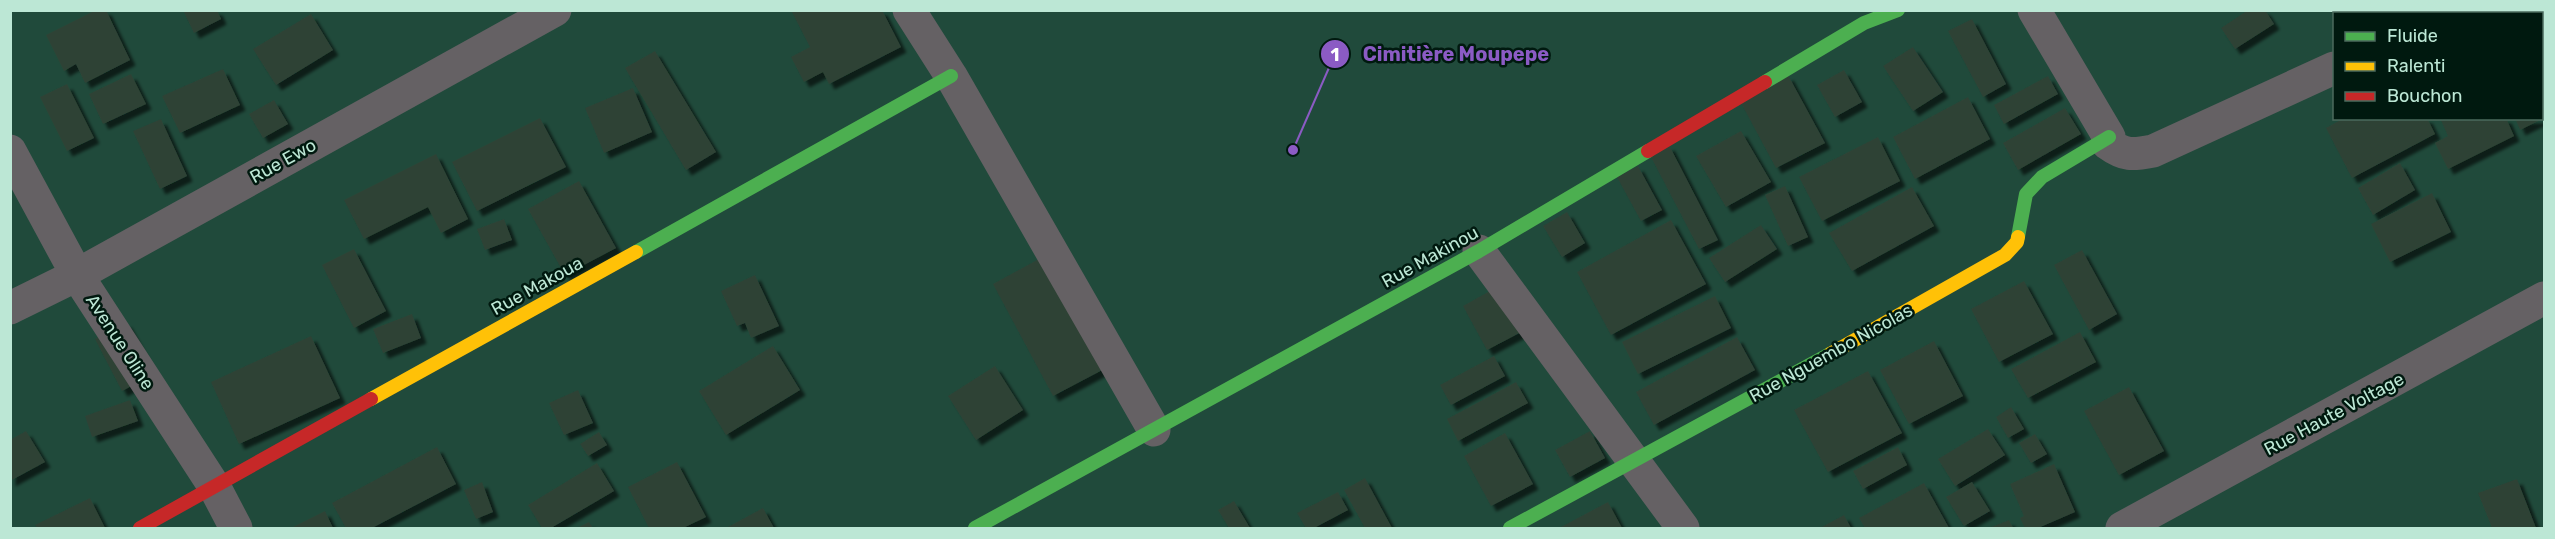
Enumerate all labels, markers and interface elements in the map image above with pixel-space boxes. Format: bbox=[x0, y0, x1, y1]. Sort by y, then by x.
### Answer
legend bbox=[2333, 12, 2543, 120]
text: Fluide bbox=[2387, 25, 2438, 47]
callout: Cimitière Moupepe bbox=[1320, 35, 1561, 73]
text: Cimitière Moupepe bbox=[1363, 42, 1549, 66]
text: 1 bbox=[1331, 44, 1339, 66]
text: Ralenti bbox=[2387, 55, 2445, 77]
text: Bouchon bbox=[2387, 85, 2462, 107]
street label: Rue Ewo bbox=[246, 134, 320, 188]
street label: Rue Makinou bbox=[1378, 221, 1482, 293]
street label: Rue Makoua bbox=[487, 252, 587, 320]
street label: Avenue Oline bbox=[81, 290, 159, 394]
street label: Rue Nguembo Nicolas bbox=[1745, 299, 1917, 407]
street label: Rue Haute Voltage bbox=[2260, 368, 2408, 460]

